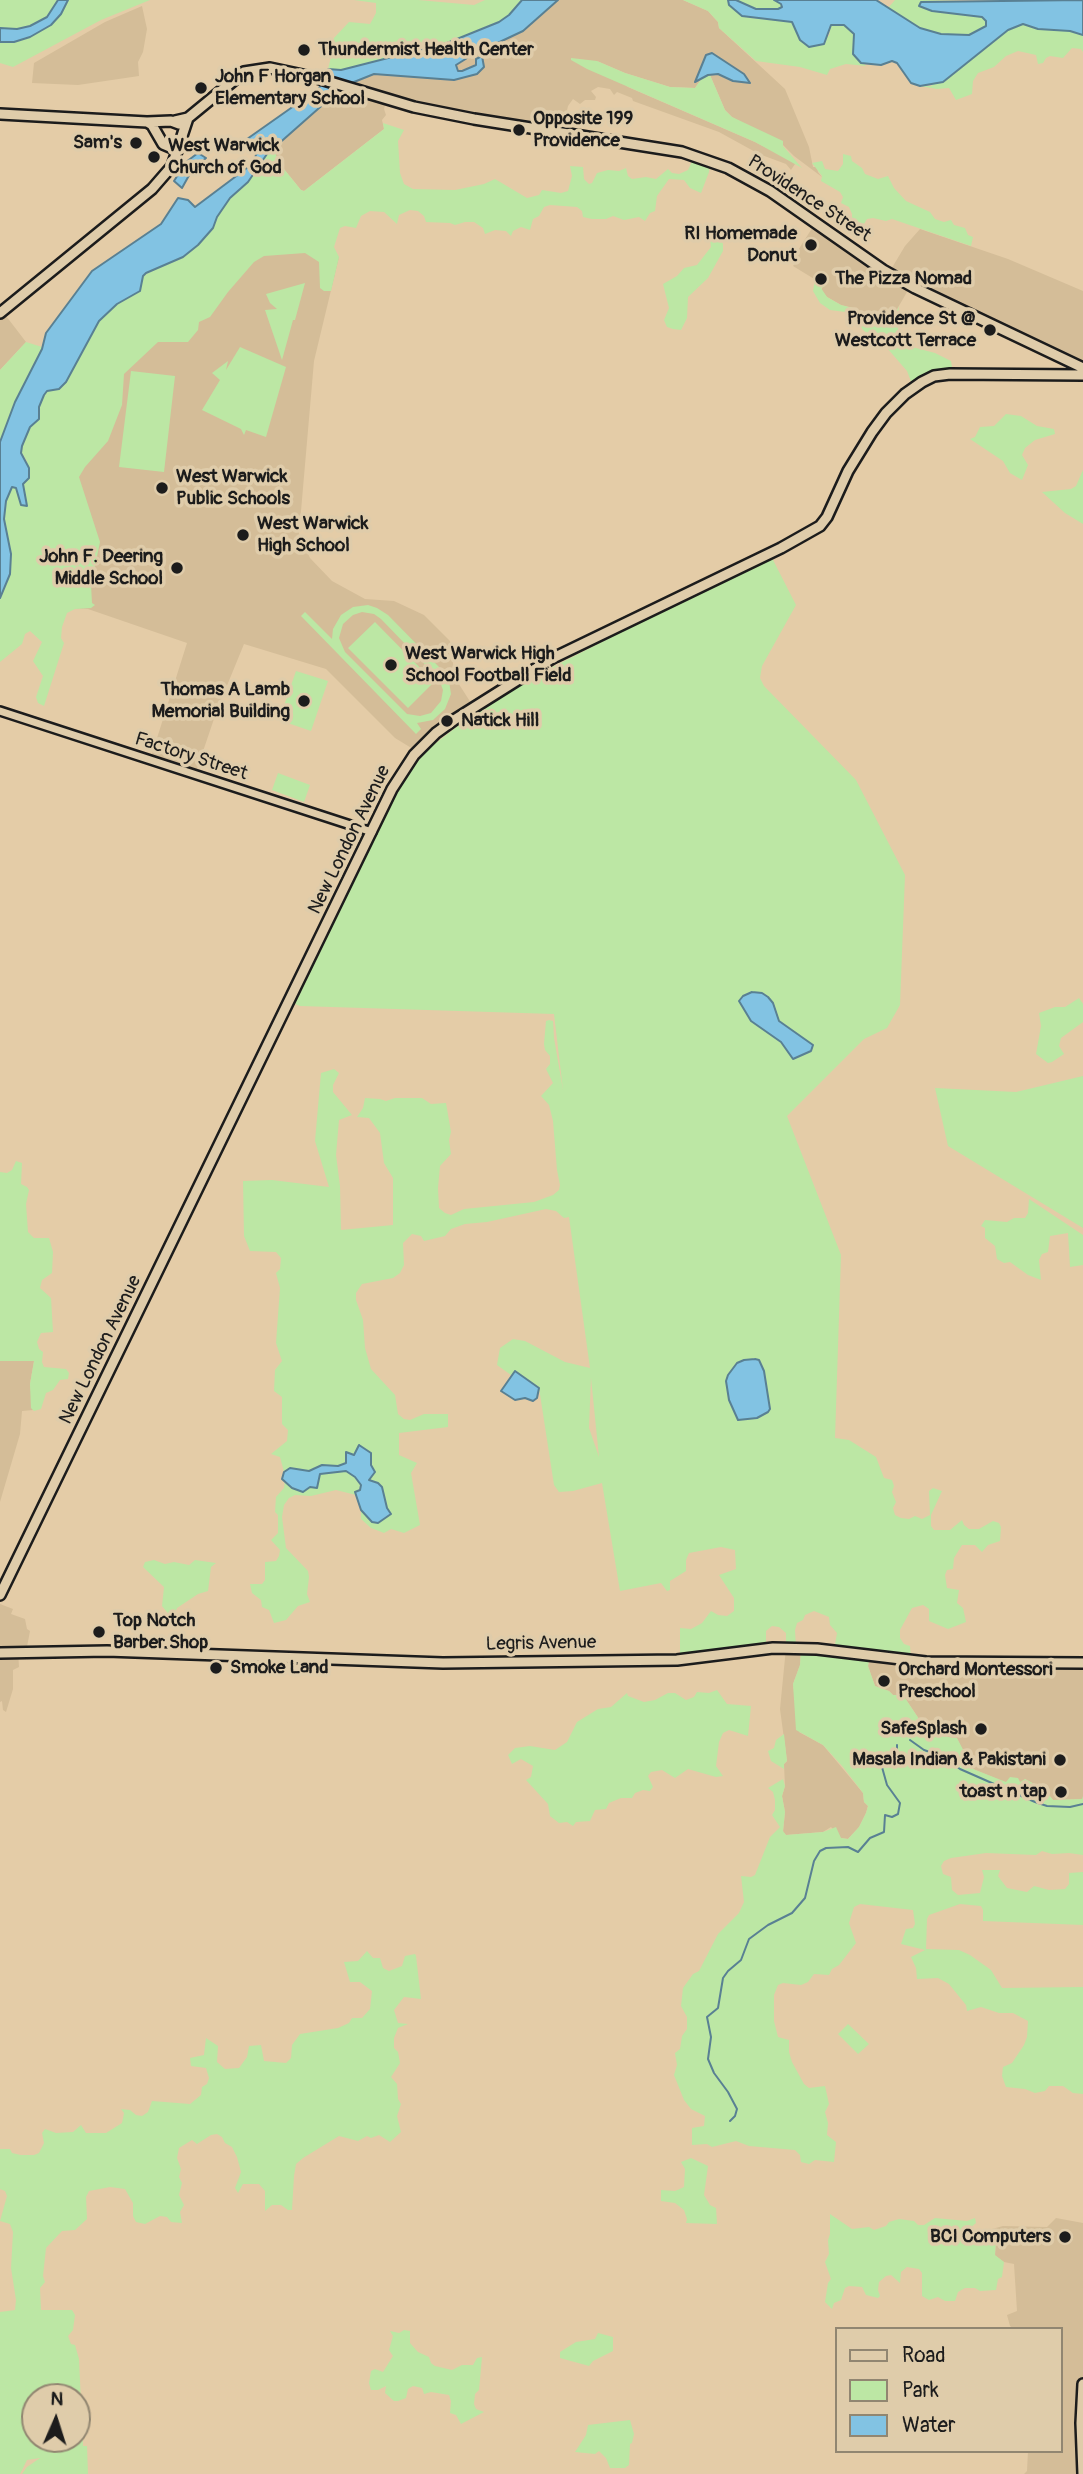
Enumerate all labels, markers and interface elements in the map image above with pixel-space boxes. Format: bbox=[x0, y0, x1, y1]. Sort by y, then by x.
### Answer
place label: Thundermist Health Center bbox=[318, 39, 534, 61]
marker: Thundermist Health Center bbox=[296, 42, 312, 58]
place label: John F Horgan Elementary School bbox=[215, 66, 365, 110]
marker: John F Horgan Elementary School bbox=[193, 80, 209, 96]
place label: Opposite 199 Providence bbox=[533, 108, 633, 152]
marker: Opposite 199 Providence bbox=[511, 122, 527, 138]
place label: Sam's bbox=[73, 132, 122, 154]
marker: Sam's bbox=[128, 135, 144, 151]
place label: West Warwick Church of God bbox=[168, 135, 282, 179]
marker: West Warwick Church of God bbox=[146, 149, 162, 165]
street label: Providence Street bbox=[743, 151, 875, 247]
place label: RI Homemade Donut bbox=[684, 223, 797, 267]
marker: RI Homemade Donut bbox=[803, 237, 819, 253]
place label: The Pizza Nomad bbox=[835, 268, 972, 290]
marker: The Pizza Nomad bbox=[813, 271, 829, 287]
place label: Providence St @ Westcott Terrace bbox=[835, 308, 976, 352]
marker: Providence St @ Westcott Terrace bbox=[982, 322, 998, 338]
place label: West Warwick Public Schools bbox=[176, 466, 290, 510]
marker: West Warwick Public Schools bbox=[154, 480, 170, 496]
place label: West Warwick High School bbox=[257, 513, 368, 557]
marker: West Warwick High School bbox=[235, 527, 251, 543]
place label: John F. Deering Middle School bbox=[39, 546, 163, 590]
marker: John F. Deering Middle School bbox=[169, 560, 185, 576]
place label: West Warwick High School Football Field bbox=[405, 643, 572, 687]
marker: West Warwick High School Football Field bbox=[383, 657, 399, 673]
place label: Thomas A Lamb Memorial Building bbox=[151, 679, 290, 723]
marker: Thomas A Lamb Memorial Building bbox=[296, 693, 312, 709]
place label: Natick Hill bbox=[461, 710, 539, 732]
marker: Natick Hill bbox=[439, 713, 455, 729]
street label: Factory Street bbox=[132, 728, 250, 786]
street label: New London Avenue bbox=[304, 762, 396, 918]
street label: New London Avenue bbox=[55, 1272, 147, 1428]
place label: Top Notch Barber Shop bbox=[113, 1610, 208, 1654]
marker: Top Notch Barber Shop bbox=[91, 1624, 107, 1640]
street label: Legris Avenue bbox=[485, 1632, 597, 1656]
place label: Smoke Land bbox=[230, 1657, 329, 1679]
place label: Orchard Montessori Preschool bbox=[898, 1659, 1053, 1703]
marker: Smoke Land bbox=[208, 1660, 224, 1676]
marker: Orchard Montessori Preschool bbox=[876, 1673, 892, 1689]
place label: SafeSplash bbox=[880, 1718, 967, 1740]
marker: SafeSplash bbox=[973, 1721, 989, 1737]
place label: Masala Indian & Pakistani bbox=[852, 1749, 1046, 1771]
marker: Masala Indian & Pakistani bbox=[1052, 1752, 1068, 1768]
place label: toast n tap bbox=[960, 1781, 1047, 1803]
marker: toast n tap bbox=[1053, 1784, 1069, 1800]
place label: BCI Computers bbox=[930, 2226, 1051, 2248]
marker: BCI Computers bbox=[1057, 2229, 1073, 2245]
legend bbox=[834, 2327, 1062, 2453]
text: Road bbox=[902, 2342, 946, 2369]
text: Park bbox=[902, 2377, 939, 2404]
north arrow bbox=[21, 2383, 91, 2453]
text: N bbox=[50, 2387, 64, 2411]
text: Water bbox=[902, 2412, 955, 2439]

